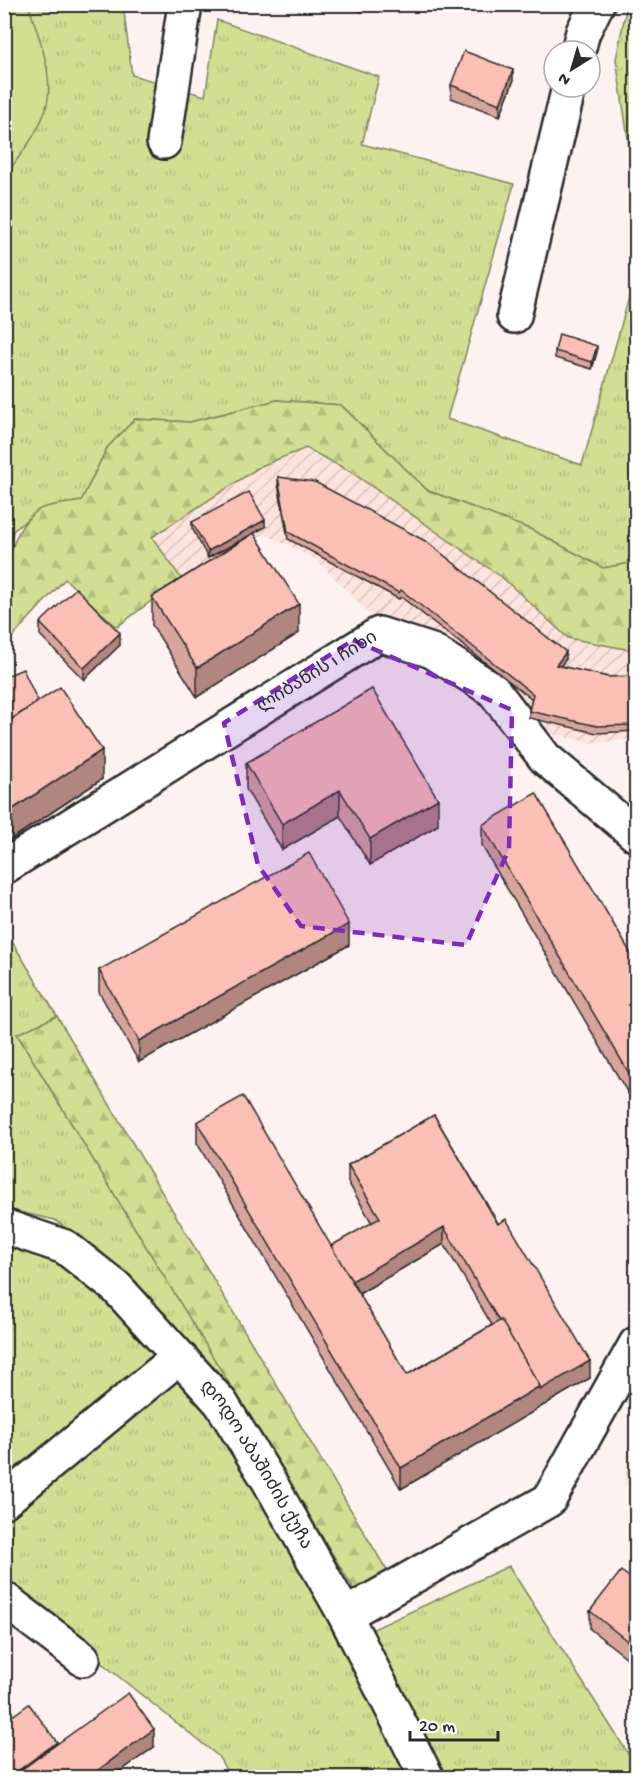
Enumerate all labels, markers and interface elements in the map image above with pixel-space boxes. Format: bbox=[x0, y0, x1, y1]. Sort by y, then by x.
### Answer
north arrow bbox=[542, 39, 602, 99]
text: N bbox=[555, 67, 575, 89]
street label: ლიბანის I ჩიხი bbox=[253, 627, 382, 718]
street label: დოდო აბაშიძის ქუჩა bbox=[195, 1376, 316, 1553]
scale bar bbox=[410, 1704, 498, 1742]
text: 20 m bbox=[419, 1717, 455, 1738]

